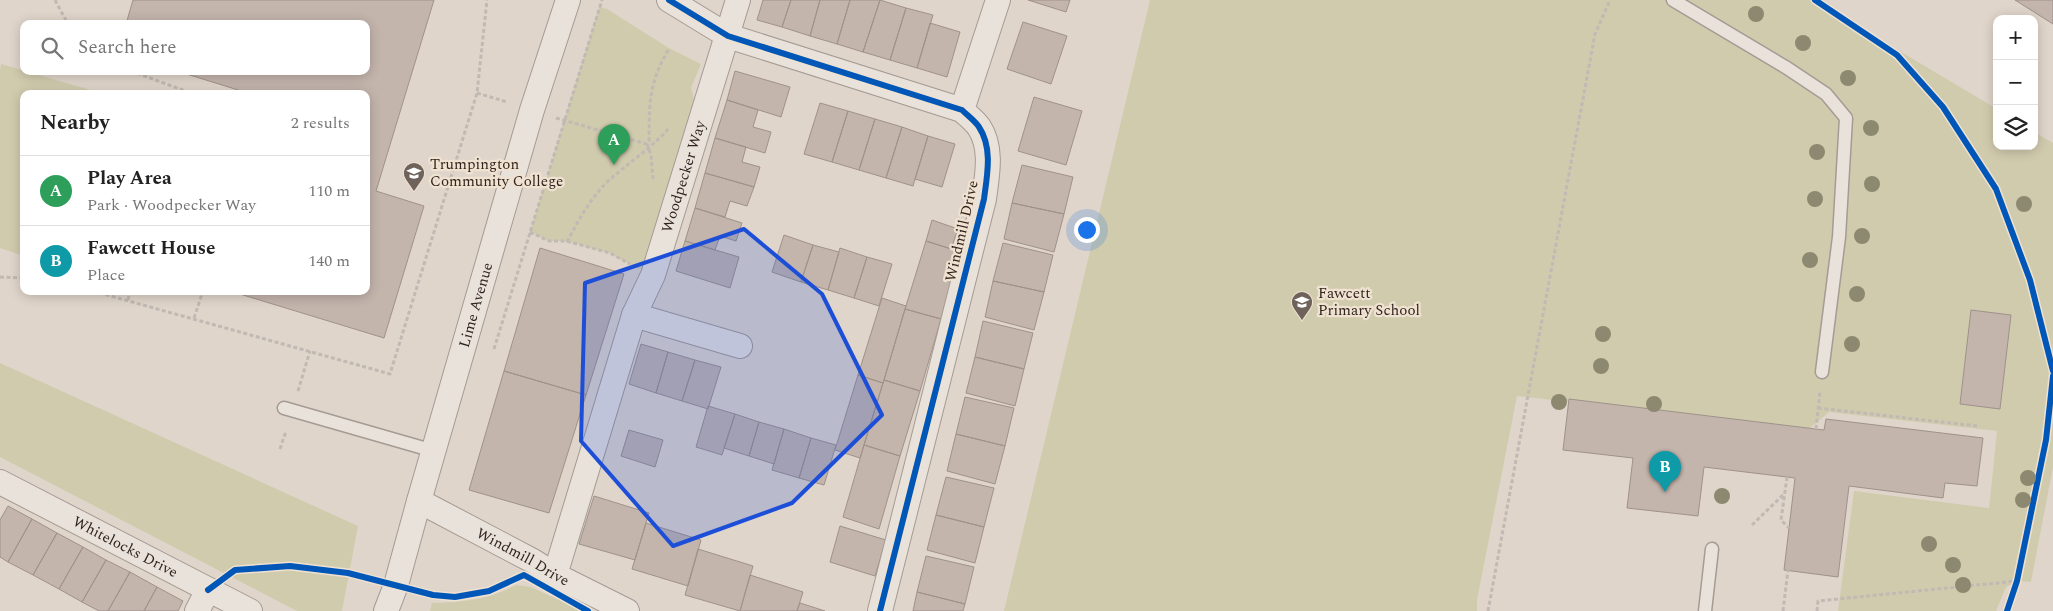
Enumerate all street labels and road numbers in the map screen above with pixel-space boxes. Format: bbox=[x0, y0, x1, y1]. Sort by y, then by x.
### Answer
street label: Woodpecker Way bbox=[655, 117, 712, 236]
street label: Windmill Drive bbox=[939, 178, 985, 284]
street label: Lime Avenue bbox=[452, 260, 499, 350]
street label: Whitelocks Drive bbox=[69, 510, 182, 583]
street label: Windmill Drive bbox=[472, 522, 573, 592]

